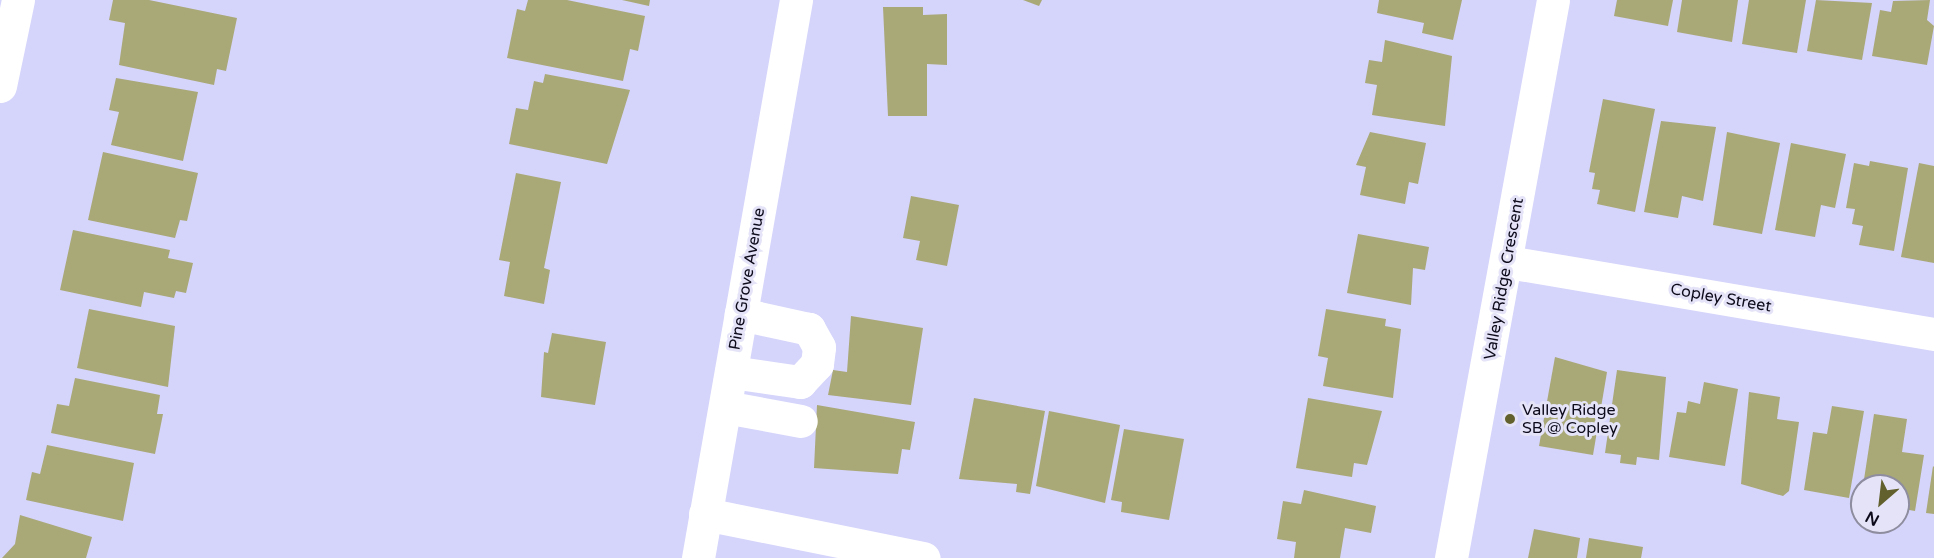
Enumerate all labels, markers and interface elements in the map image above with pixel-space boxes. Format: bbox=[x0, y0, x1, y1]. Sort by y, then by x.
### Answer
street label: Valley Ridge Crescent bbox=[1480, 196, 1528, 362]
street label: Pine Grove Avenue bbox=[725, 206, 769, 352]
street label: Copley Street bbox=[1669, 280, 1773, 316]
place label: Valley Ridge SB @ Copley bbox=[1522, 400, 1618, 438]
marker: Valley Ridge SB @ Copley bbox=[1503, 412, 1517, 426]
north arrow bbox=[1850, 474, 1910, 534]
text: N bbox=[1862, 506, 1883, 530]

